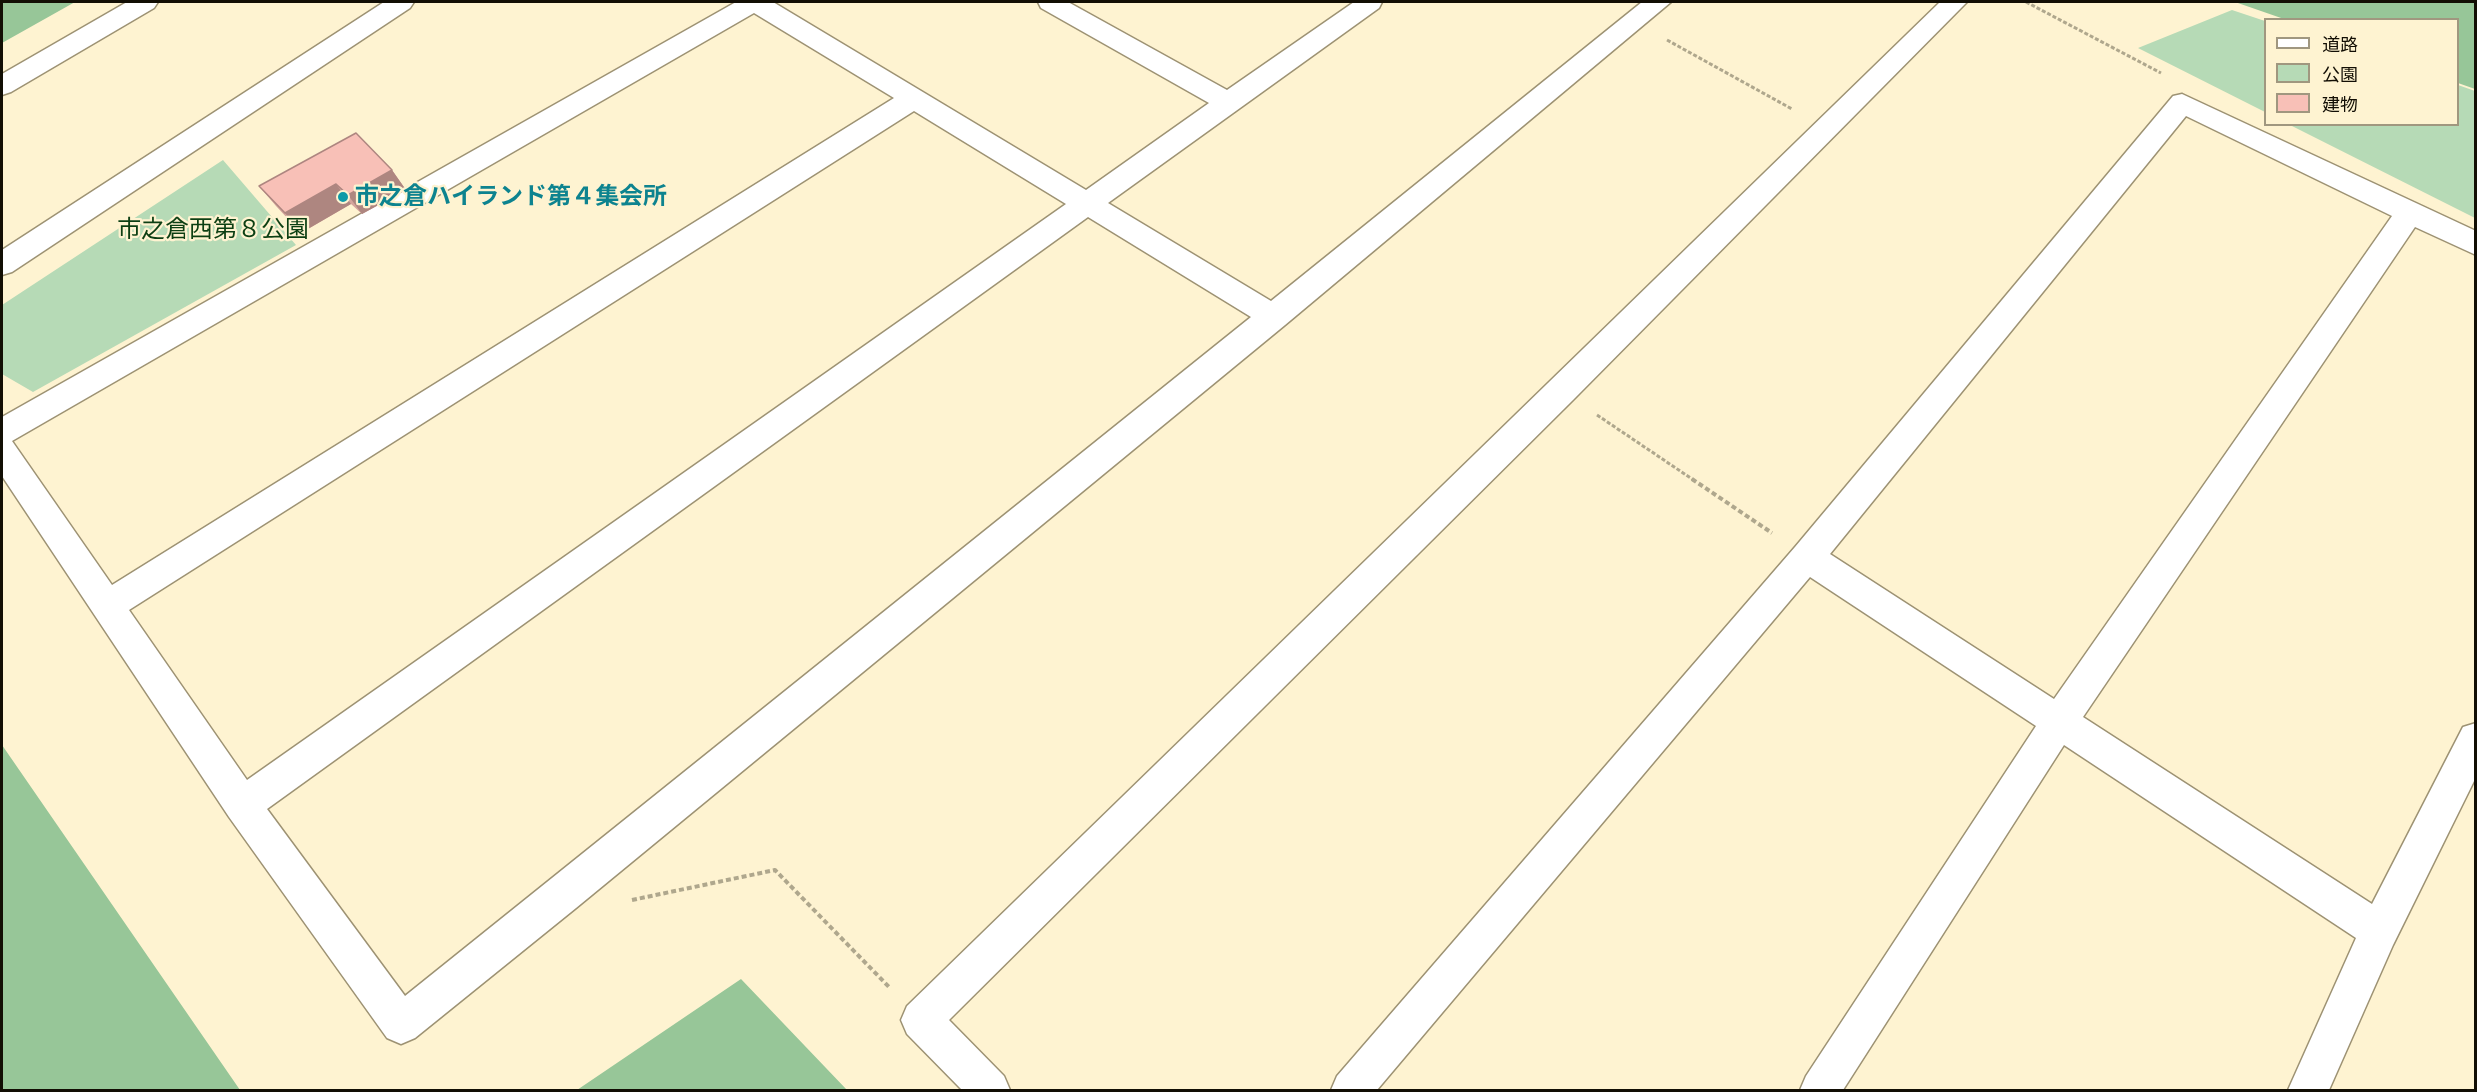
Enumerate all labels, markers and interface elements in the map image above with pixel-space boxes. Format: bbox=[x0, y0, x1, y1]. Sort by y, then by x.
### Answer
legend bbox=[2264, 18, 2459, 126]
text: 道路 bbox=[2322, 37, 2358, 55]
text: 公園 bbox=[2322, 67, 2358, 85]
text: 建物 bbox=[2322, 97, 2358, 115]
place label: 市之倉ハイランド第４集会所 bbox=[355, 183, 667, 211]
marker: 市之倉ハイランド第４集会所 bbox=[336, 190, 350, 204]
park label: 市之倉西第８公園 bbox=[117, 216, 309, 244]

